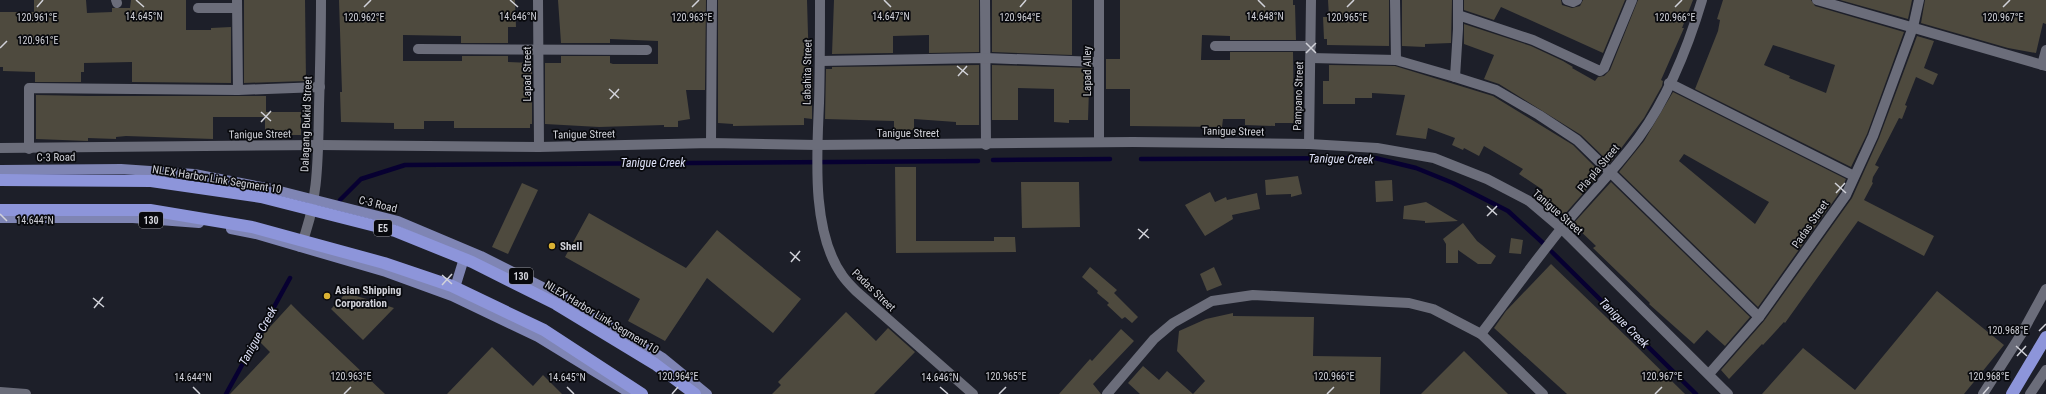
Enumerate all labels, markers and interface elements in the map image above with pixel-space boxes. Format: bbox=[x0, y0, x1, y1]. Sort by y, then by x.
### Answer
text: 14.645°N bbox=[125, 11, 163, 22]
text: 14.646°N bbox=[499, 11, 537, 22]
text: 14.647°N bbox=[872, 11, 910, 22]
text: 14.648°N bbox=[1246, 11, 1284, 22]
text: 120.961°E bbox=[17, 12, 58, 23]
text: 120.962°E bbox=[344, 12, 385, 23]
text: 120.963°E bbox=[672, 12, 713, 23]
text: 120.964°E bbox=[1000, 12, 1041, 23]
text: 120.965°E bbox=[1327, 12, 1368, 23]
text: 120.966°E bbox=[1655, 12, 1696, 23]
text: 120.967°E bbox=[1983, 12, 2024, 23]
text: 120.961°E bbox=[18, 35, 59, 46]
street label: Labahita Street bbox=[800, 39, 815, 105]
street label: Lapad Alley bbox=[1081, 45, 1094, 96]
street label: Lapad Street bbox=[521, 47, 534, 101]
street label: Pampano Street bbox=[1291, 61, 1306, 131]
street label: Dalagang Bukid Street bbox=[298, 76, 315, 172]
street label: Tanigue Street bbox=[1202, 124, 1264, 139]
street label: Tanigue Street bbox=[229, 127, 291, 142]
street label: Tanigue Street bbox=[553, 127, 615, 142]
street label: Tanigue Street bbox=[877, 127, 939, 140]
street label: Pla-pla Street bbox=[1575, 142, 1622, 195]
street label: C-3 Road bbox=[36, 151, 76, 164]
water label: Tanigue Creek bbox=[1308, 151, 1374, 167]
water label: Tanigue Creek bbox=[620, 156, 686, 170]
street label: NLEX Harbor Link Segment 10 bbox=[151, 163, 282, 196]
street label: Tanigue Street bbox=[1530, 187, 1586, 238]
street label: C-3 Road bbox=[357, 193, 398, 216]
street label: Padas Street bbox=[1789, 198, 1832, 251]
road number: 130 bbox=[139, 212, 163, 228]
text: 14.644°N bbox=[16, 215, 54, 226]
road number: E5 bbox=[374, 220, 392, 236]
place label: Shell bbox=[560, 240, 582, 253]
marker: Shell bbox=[547, 241, 557, 251]
street label: Padas Street bbox=[849, 266, 898, 314]
road number: 130 bbox=[509, 268, 533, 284]
street label: NLEX Harbor Link Segment 10 bbox=[542, 278, 661, 357]
place label: Asian Shipping Corporation bbox=[335, 284, 401, 310]
marker: Asian Shipping Corporation bbox=[322, 291, 332, 301]
water label: Tanigue Creek bbox=[1596, 295, 1652, 351]
water label: Tanigue Creek bbox=[236, 304, 280, 368]
text: 120.968°E bbox=[1988, 325, 2029, 336]
text: 120.963°E bbox=[331, 371, 372, 382]
text: 120.964°E bbox=[658, 371, 699, 382]
text: 120.965°E bbox=[986, 371, 1027, 382]
text: 120.966°E bbox=[1314, 371, 1355, 382]
text: 120.967°E bbox=[1642, 371, 1683, 382]
text: 120.968°E bbox=[1969, 371, 2010, 382]
text: 14.644°N bbox=[174, 372, 212, 383]
text: 14.645°N bbox=[548, 372, 586, 383]
text: 14.646°N bbox=[921, 372, 959, 383]

